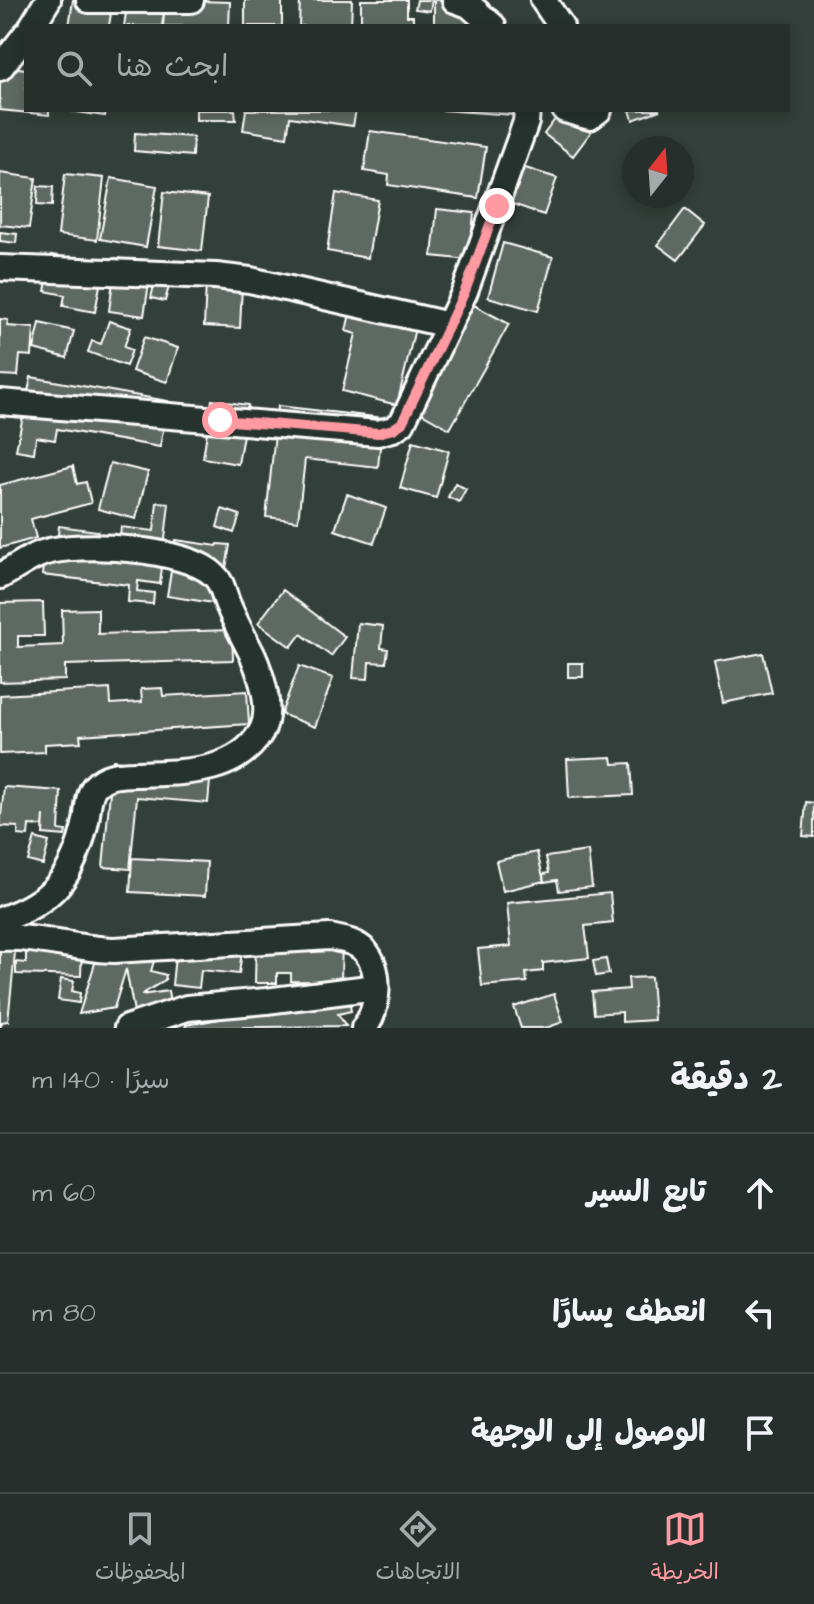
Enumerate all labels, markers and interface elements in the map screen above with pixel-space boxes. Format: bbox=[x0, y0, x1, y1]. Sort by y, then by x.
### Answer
search box bbox=[24, 24, 790, 112]
icon: search bbox=[52, 46, 96, 90]
text: ابحث هنا bbox=[116, 46, 228, 88]
north arrow bbox=[622, 136, 694, 208]
route end bbox=[479, 188, 515, 224]
route start bbox=[202, 402, 238, 438]
text: 2 دقيقة bbox=[670, 1055, 782, 1103]
text: سيرًا · 140 m bbox=[32, 1062, 170, 1098]
text: تابع السير bbox=[587, 1171, 706, 1213]
icon: ahead bbox=[738, 1171, 782, 1215]
text: 60 m bbox=[32, 1175, 95, 1211]
text: انعطف يسارًا bbox=[552, 1291, 706, 1333]
icon: left bbox=[738, 1291, 782, 1335]
text: 80 m bbox=[32, 1295, 96, 1331]
text: الوصول إلى الوجهة bbox=[471, 1411, 706, 1453]
icon: arrive bbox=[738, 1411, 782, 1455]
tab: المحفوظات bbox=[95, 1507, 186, 1591]
tab: الاتجاهات bbox=[375, 1507, 460, 1591]
tab: الخريطة bbox=[650, 1507, 719, 1591]

